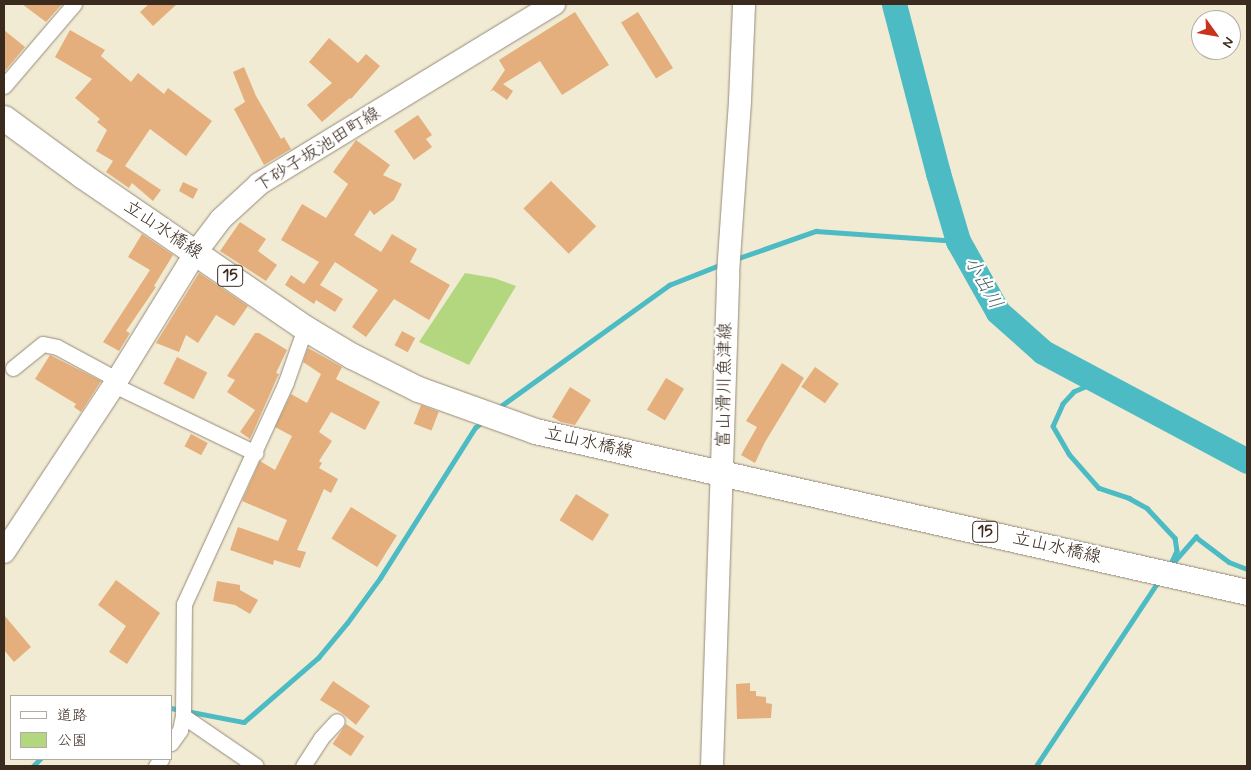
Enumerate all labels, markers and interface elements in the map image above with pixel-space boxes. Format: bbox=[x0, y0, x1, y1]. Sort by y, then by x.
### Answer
north arrow bbox=[1191, 10, 1241, 60]
text: N bbox=[1218, 34, 1238, 51]
street label: 下砂子坂池田町線 bbox=[251, 103, 385, 197]
street label: 立山水橋線 bbox=[120, 196, 206, 264]
water label: 小出川 bbox=[959, 253, 1007, 313]
road number: 15 bbox=[216, 262, 244, 290]
street label: 富山滑川魚津線 bbox=[713, 322, 737, 448]
street label: 立山水橋線 bbox=[543, 422, 635, 464]
road number: 15 bbox=[971, 518, 999, 546]
street label: 立山水橋線 bbox=[1011, 527, 1103, 569]
legend bbox=[10, 695, 172, 760]
text: 道路 bbox=[57, 706, 87, 726]
text: 公園 bbox=[57, 731, 87, 751]

